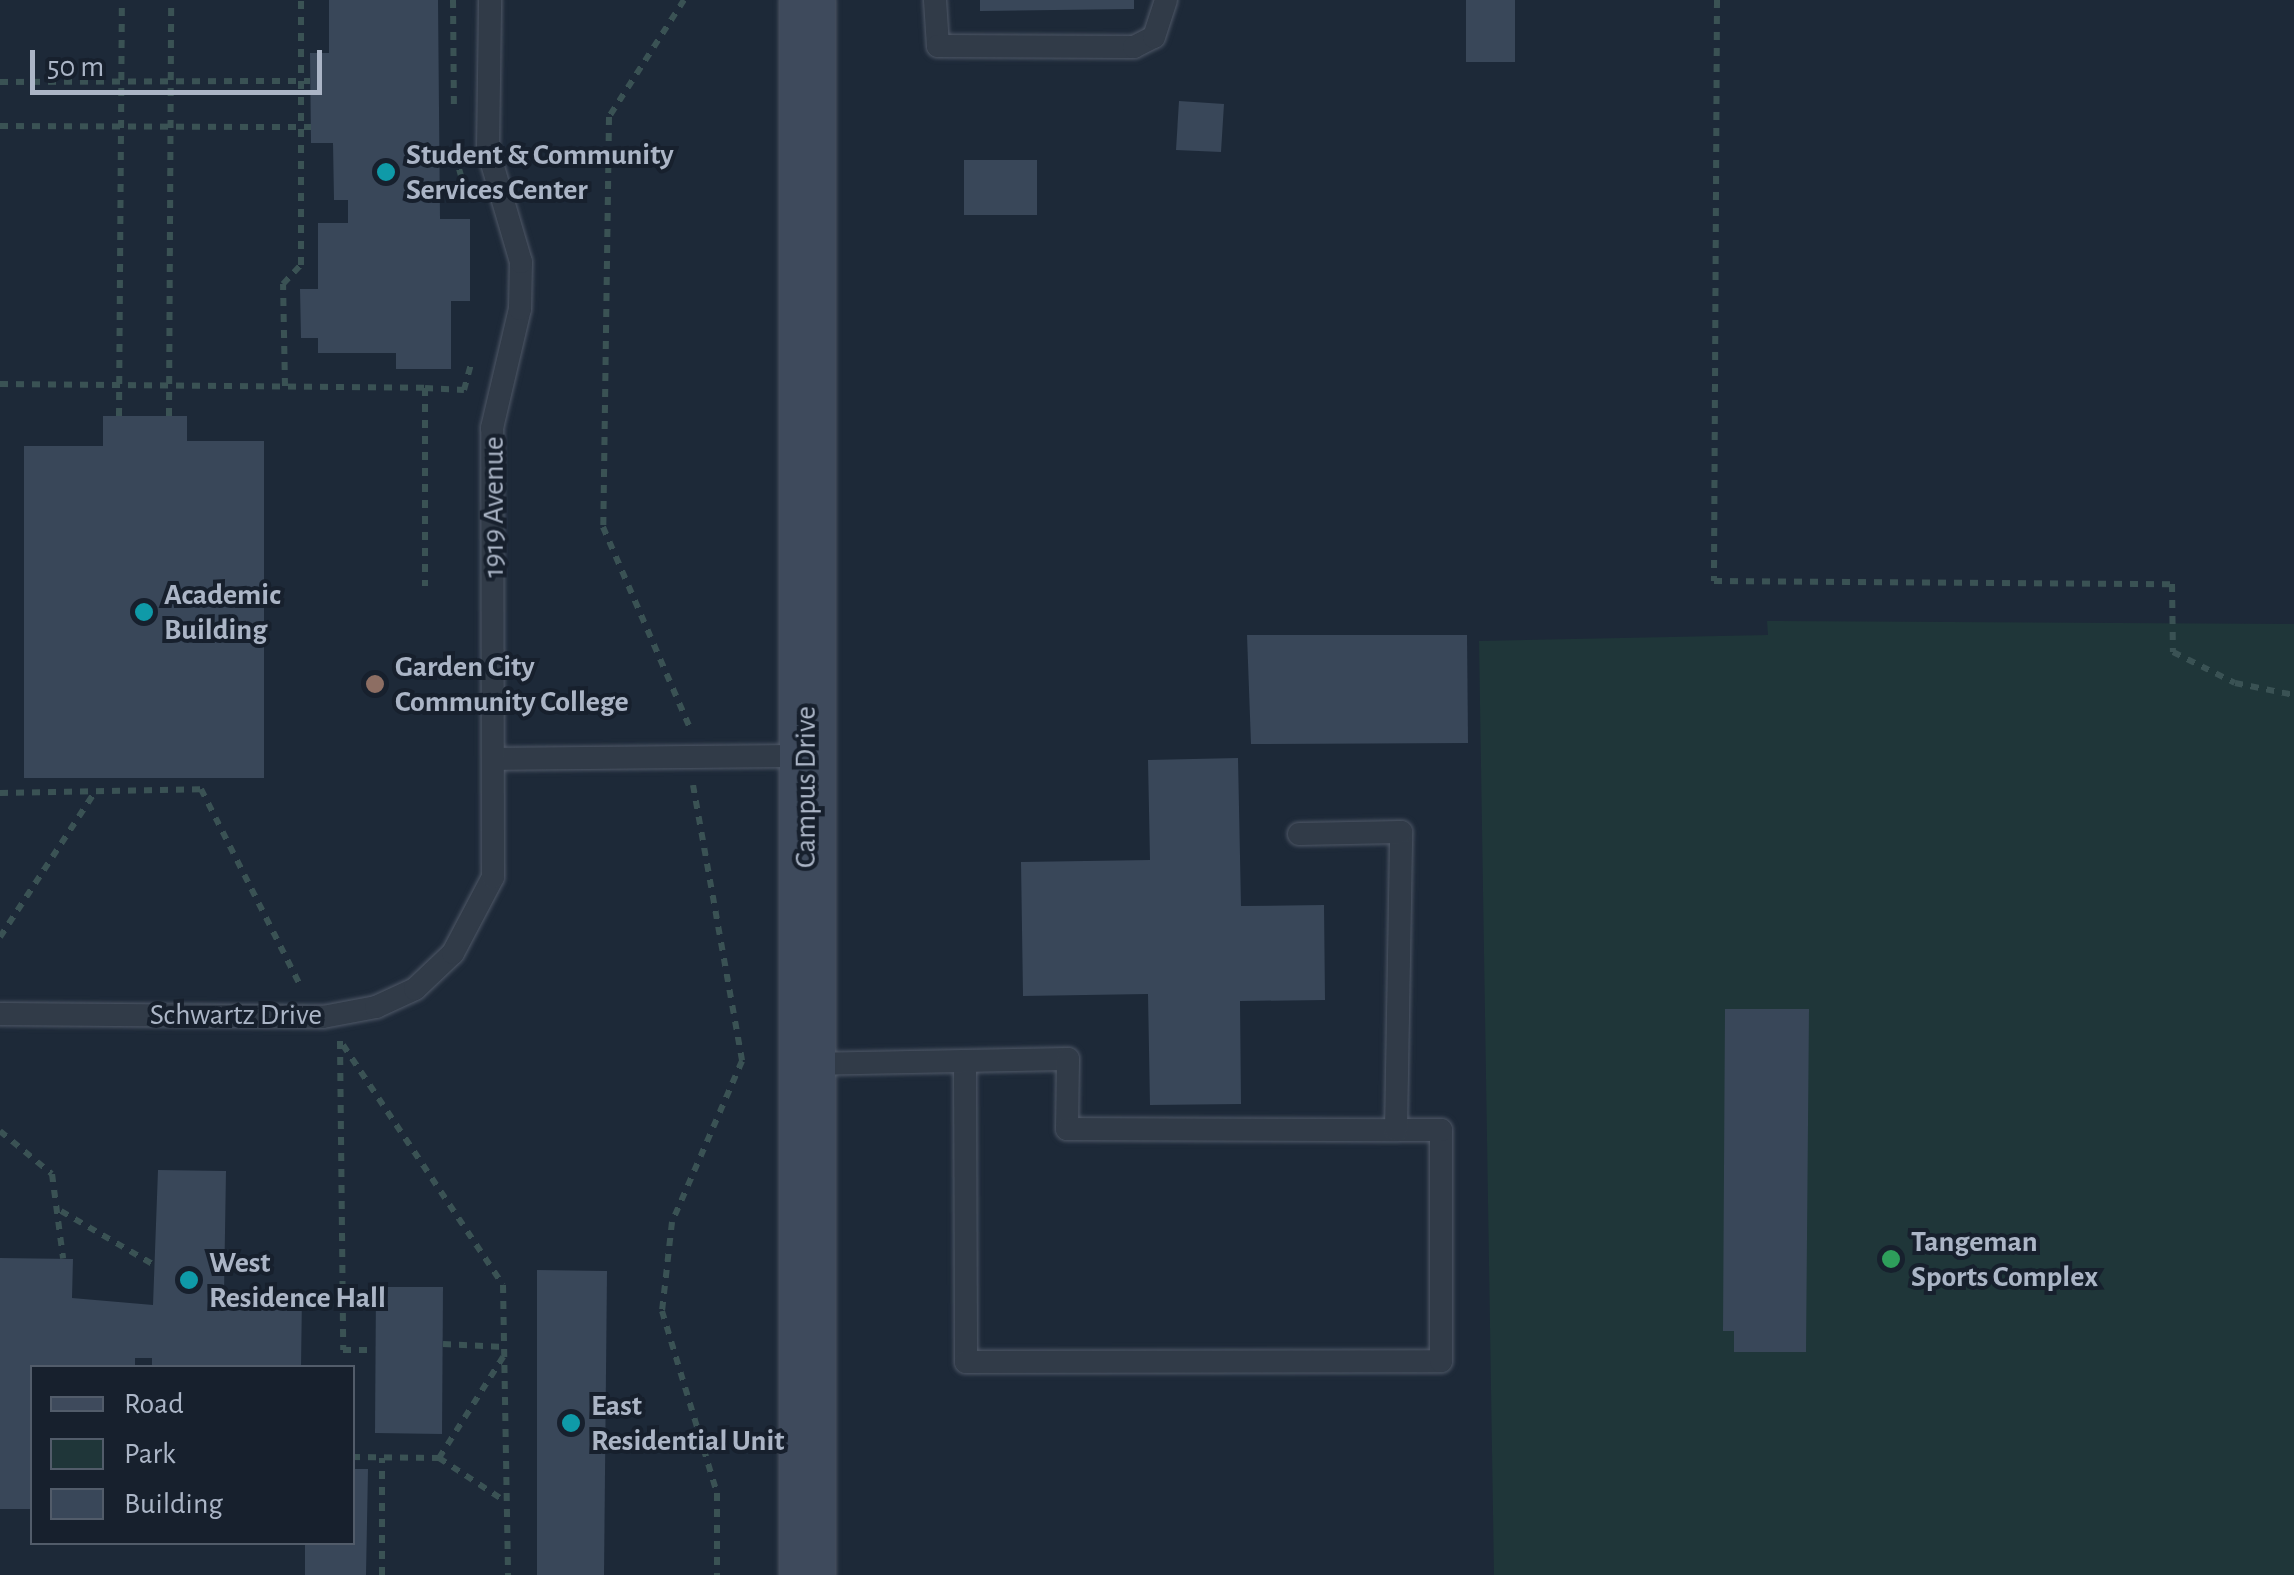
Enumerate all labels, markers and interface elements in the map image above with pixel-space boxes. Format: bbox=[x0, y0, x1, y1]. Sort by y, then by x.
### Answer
scale bar bbox=[35, 30, 328, 92]
text: 50 m bbox=[47, 52, 104, 82]
place label: Student & Community Services Center bbox=[406, 137, 674, 208]
marker: Student & Community Services Center bbox=[375, 161, 397, 183]
street label: 1919 Avenue bbox=[476, 436, 512, 578]
place label: Academic Building bbox=[164, 577, 281, 648]
marker: Academic Building bbox=[133, 601, 155, 623]
place label: Garden City Community College bbox=[395, 649, 629, 720]
marker: Garden City Community College bbox=[364, 673, 386, 695]
street label: Campus Drive bbox=[788, 706, 824, 868]
street label: Schwartz Drive bbox=[150, 997, 322, 1033]
place label: Tangeman Sports Complex bbox=[1911, 1224, 2098, 1294]
place label: West Residence Hall bbox=[209, 1245, 386, 1316]
marker: Tangeman Sports Complex bbox=[1880, 1248, 1902, 1270]
marker: West Residence Hall bbox=[178, 1269, 200, 1291]
legend bbox=[30, 1365, 355, 1545]
place label: East Residential Unit bbox=[591, 1388, 784, 1458]
text: Road bbox=[124, 1389, 184, 1419]
marker: East Residential Unit bbox=[560, 1412, 582, 1434]
text: Park bbox=[124, 1439, 176, 1469]
text: Building bbox=[124, 1489, 223, 1519]

